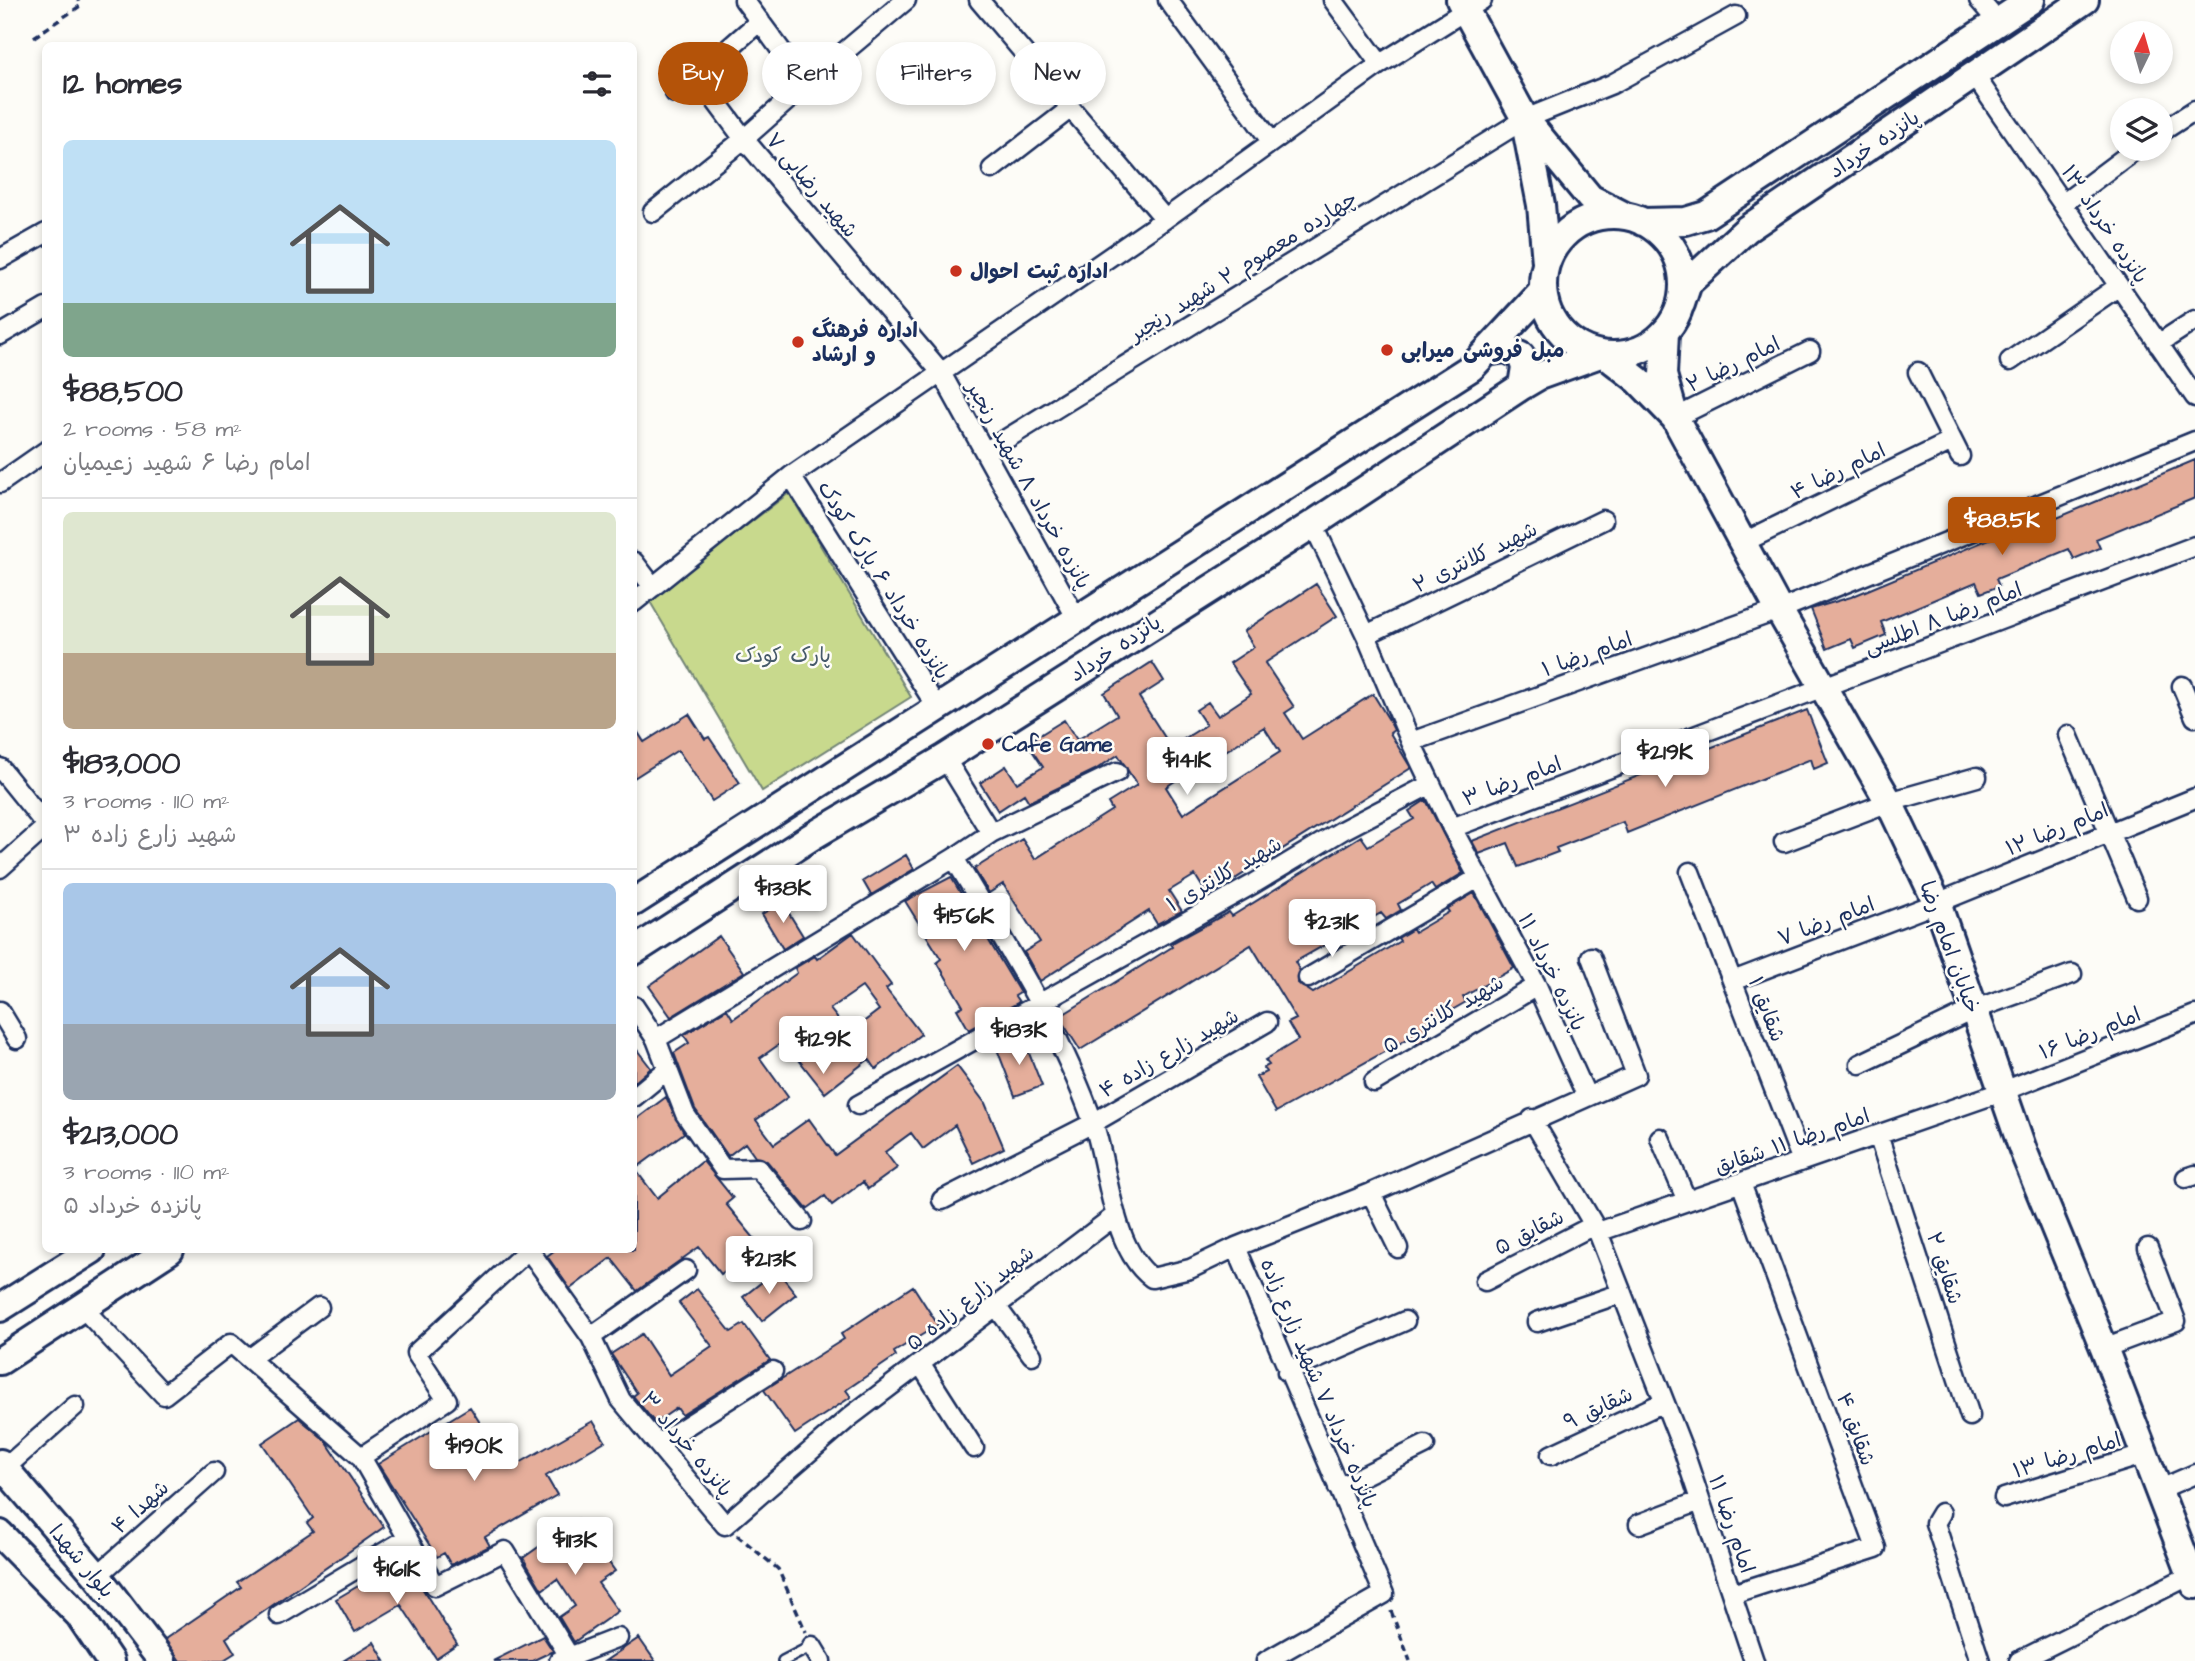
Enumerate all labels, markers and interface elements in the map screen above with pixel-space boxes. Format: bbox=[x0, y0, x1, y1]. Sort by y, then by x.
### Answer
north arrow bbox=[2110, 21, 2174, 84]
map controls bbox=[2110, 21, 2173, 161]
chip: Buy bbox=[658, 42, 748, 105]
chip: Rent bbox=[762, 42, 862, 105]
chip: Filters bbox=[876, 42, 996, 105]
chip: New bbox=[1010, 42, 1106, 105]
text: 12 homes bbox=[63, 63, 182, 105]
icon: filters bbox=[578, 65, 616, 103]
button: layers bbox=[2110, 98, 2173, 161]
street label: پانزده خرداد bbox=[1823, 103, 1925, 185]
street label: شهید رضایی ۷ bbox=[759, 126, 864, 244]
street label: پانزده خرداد ۱۳ bbox=[2054, 159, 2155, 289]
street label: چهارده معصوم ۲ شهید رنجبر bbox=[1122, 184, 1364, 351]
icon: home bbox=[277, 186, 403, 312]
place label: اداره ثبت احوال bbox=[970, 257, 1108, 286]
marker: اداره ثبت احوال bbox=[948, 263, 964, 279]
place label: اداره فرهنگ و ارشاد bbox=[812, 316, 918, 369]
street label: امام رضا ۲ bbox=[1681, 329, 1785, 401]
marker: اداره فرهنگ و ارشاد bbox=[790, 334, 806, 350]
place label: مبل فروشی میرابی bbox=[1401, 336, 1564, 365]
marker: مبل فروشی میرابی bbox=[1379, 342, 1395, 358]
text: $88,500 bbox=[63, 371, 183, 413]
street label: پانزده خرداد ۸ شهید رنجبر bbox=[958, 374, 1098, 594]
text: 2 rooms · 58 m² bbox=[63, 413, 242, 445]
street label: امام رضا ۴ bbox=[1786, 436, 1891, 508]
text: امام رضا ۶ شهید زعیمیان bbox=[63, 447, 311, 479]
street label: پانزده خرداد ۶ پارک کودک bbox=[810, 475, 957, 685]
pin: $88.5K bbox=[1945, 498, 2059, 557]
text: $88.5K bbox=[1964, 504, 2040, 536]
street label: شهید کلانتری ۲ bbox=[1408, 515, 1542, 600]
icon: home bbox=[277, 558, 403, 684]
street label: امام رضا ۸ اطلسی bbox=[1860, 575, 2027, 663]
street label: پانزده خرداد bbox=[1064, 608, 1167, 689]
street label: امام رضا ۱ bbox=[1538, 625, 1637, 685]
park label: پارک کودک bbox=[735, 641, 831, 670]
place label: Cafe Game bbox=[1002, 730, 1113, 759]
pin: $219K bbox=[1616, 730, 1714, 789]
marker: Cafe Game bbox=[980, 736, 996, 752]
text: $219K bbox=[1637, 736, 1693, 768]
pin: $141K bbox=[1138, 738, 1236, 797]
text: $183,000 bbox=[63, 743, 180, 785]
text: $141K bbox=[1163, 744, 1211, 776]
street label: امام رضا ۳ bbox=[1458, 749, 1566, 815]
text: 3 rooms · 110 m² bbox=[63, 785, 230, 817]
street label: امام رضا ۱۲ bbox=[2001, 796, 2113, 864]
text: شهید زارع زاده ۳ bbox=[63, 819, 236, 851]
street label: شهید کلانتری ۱ bbox=[1161, 830, 1287, 919]
pin: $138K bbox=[734, 866, 832, 925]
text: $138K bbox=[755, 872, 811, 904]
street label: خیابان امام رضا bbox=[1911, 877, 1987, 1018]
street label: امام رضا ۷ bbox=[1773, 890, 1879, 954]
pin: $156K bbox=[915, 894, 1013, 953]
text: $156K bbox=[934, 900, 994, 932]
pin: $231K bbox=[1283, 900, 1381, 959]
text: $231K bbox=[1305, 906, 1359, 938]
street label: پانزده خرداد ۱۱ bbox=[1511, 909, 1593, 1036]
icon: home bbox=[277, 929, 403, 1055]
street label: شهید کلانتری ۵ bbox=[1377, 968, 1509, 1061]
street label: شقایق ۱ bbox=[1741, 972, 1792, 1046]
street label: امام رضا ۱۶ bbox=[2035, 1000, 2146, 1068]
street label: شهید زارع زاده ۴ bbox=[1094, 1002, 1244, 1105]
pin: $183K bbox=[970, 1007, 1068, 1067]
text: $183K bbox=[991, 1014, 1047, 1046]
pin: $129K bbox=[774, 1016, 872, 1076]
text: $129K bbox=[795, 1023, 851, 1055]
street label: امام رضا ۱۱ شقایق bbox=[1711, 1101, 1874, 1183]
text: $213,000 bbox=[63, 1114, 178, 1156]
text: 3 rooms · 110 m² bbox=[63, 1156, 230, 1188]
text: پانزده خرداد ۵ bbox=[63, 1190, 202, 1222]
street label: شقایق ۵ bbox=[1489, 1203, 1569, 1262]
street label: شقایق ۲ bbox=[1919, 1228, 1970, 1308]
pin: $213K bbox=[720, 1236, 818, 1296]
street label: شهید زارع زاده ۵ bbox=[900, 1239, 1041, 1358]
text: $213K bbox=[742, 1243, 796, 1275]
street label: پانزده خرداد ۷ شهید زارع زاده bbox=[1253, 1254, 1384, 1512]
street label: شقایق ۹ bbox=[1559, 1380, 1638, 1437]
street label: پانزده خرداد ۳ bbox=[634, 1385, 739, 1503]
street label: شقایق ۴ bbox=[1829, 1389, 1882, 1470]
pin: $190K bbox=[425, 1424, 523, 1483]
street label: امام رضا ۱۳ bbox=[2009, 1425, 2125, 1487]
text: $190K bbox=[445, 1430, 503, 1462]
street label: امام رضا ۱۱ bbox=[1700, 1471, 1762, 1578]
street label: شهدا ۴ bbox=[105, 1474, 175, 1541]
street label: بلوار شهدا bbox=[42, 1518, 121, 1604]
pin: $113K bbox=[526, 1518, 624, 1577]
text: $113K bbox=[553, 1524, 597, 1556]
pin: $161K bbox=[348, 1546, 446, 1606]
text: $161K bbox=[373, 1553, 421, 1585]

